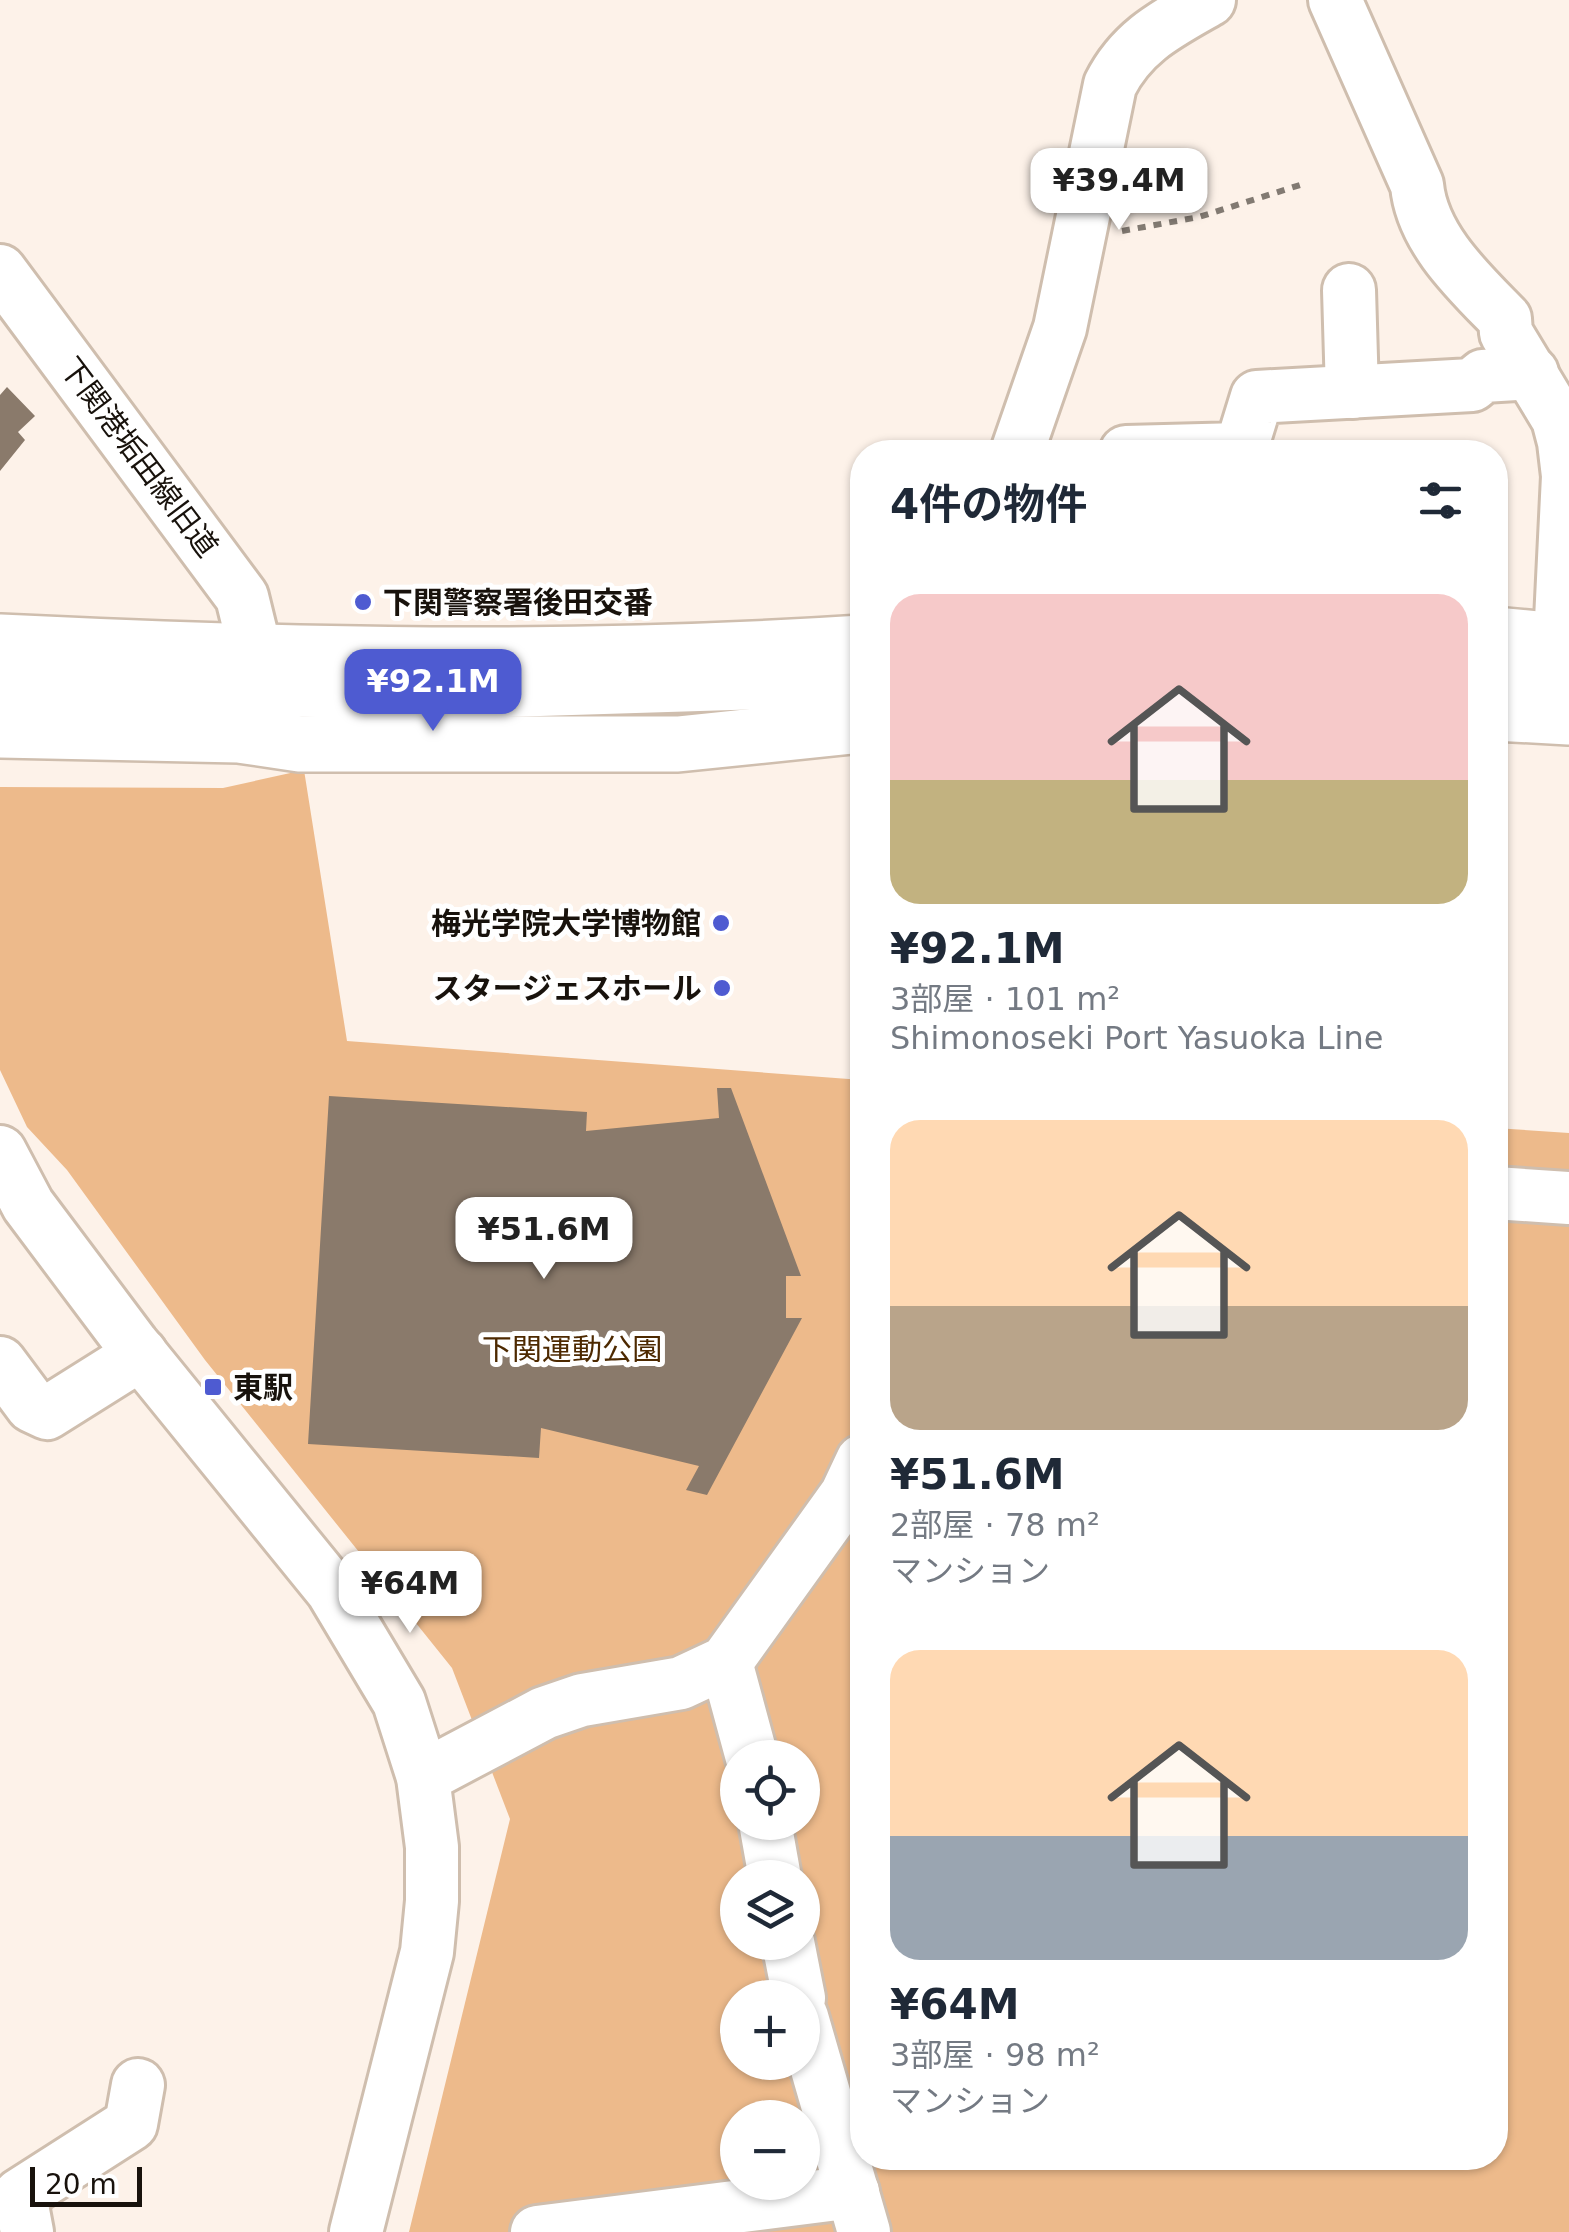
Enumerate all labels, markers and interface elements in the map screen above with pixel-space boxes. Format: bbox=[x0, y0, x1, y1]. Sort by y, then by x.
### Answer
pin: ¥39.4M bbox=[1038, 148, 1200, 233]
text: ¥39.4M bbox=[1052, 161, 1186, 199]
street label: 下関港垢田線旧道 bbox=[53, 351, 225, 563]
icon: filters bbox=[1413, 473, 1468, 528]
text: 4件の物件 bbox=[890, 480, 1087, 529]
place label: 下関警察署後田交番 bbox=[383, 585, 653, 620]
marker: 下関警察署後田交番 bbox=[352, 591, 374, 613]
pin: ¥92.1M bbox=[352, 649, 514, 734]
icon: home bbox=[1089, 659, 1269, 839]
text: ¥92.1M bbox=[366, 662, 500, 700]
place label: 梅光学院大学博物館 bbox=[431, 906, 701, 941]
marker: 梅光学院大学博物館 bbox=[710, 912, 732, 934]
text: ¥92.1M bbox=[890, 924, 1065, 973]
place label: スタージェスホール bbox=[433, 971, 702, 1006]
marker: スタージェスホール bbox=[711, 977, 733, 999]
text: 3部屋 · 101 m² bbox=[890, 980, 1120, 1018]
text: Shimonoseki Port Yasuoka Line bbox=[890, 1019, 1383, 1057]
icon: home bbox=[1089, 1185, 1269, 1365]
pin: ¥51.6M bbox=[463, 1197, 625, 1282]
text: ¥51.6M bbox=[477, 1210, 611, 1248]
park label: 下関運動公園 bbox=[482, 1332, 662, 1367]
place label: 東駅 bbox=[233, 1370, 293, 1405]
marker: 東駅 bbox=[202, 1376, 224, 1398]
text: ¥51.6M bbox=[890, 1450, 1065, 1499]
text: 2部屋 · 78 m² bbox=[890, 1506, 1100, 1544]
pin: ¥64M bbox=[351, 1551, 469, 1636]
text: マンション bbox=[890, 1552, 1050, 1590]
text: ¥64M bbox=[361, 1564, 459, 1602]
icon: home bbox=[1089, 1715, 1269, 1895]
map controls bbox=[720, 1740, 820, 2200]
button: locate bbox=[720, 1740, 820, 1840]
button: layers bbox=[720, 1860, 820, 1960]
button: + bbox=[720, 1980, 820, 2080]
text: ¥64M bbox=[890, 1980, 1019, 2029]
text: 3部屋 · 98 m² bbox=[890, 2036, 1100, 2074]
text: マンション bbox=[890, 2082, 1050, 2120]
button: − bbox=[720, 2100, 820, 2200]
scale bar bbox=[30, 2162, 142, 2206]
text: 20 m bbox=[45, 2168, 117, 2201]

